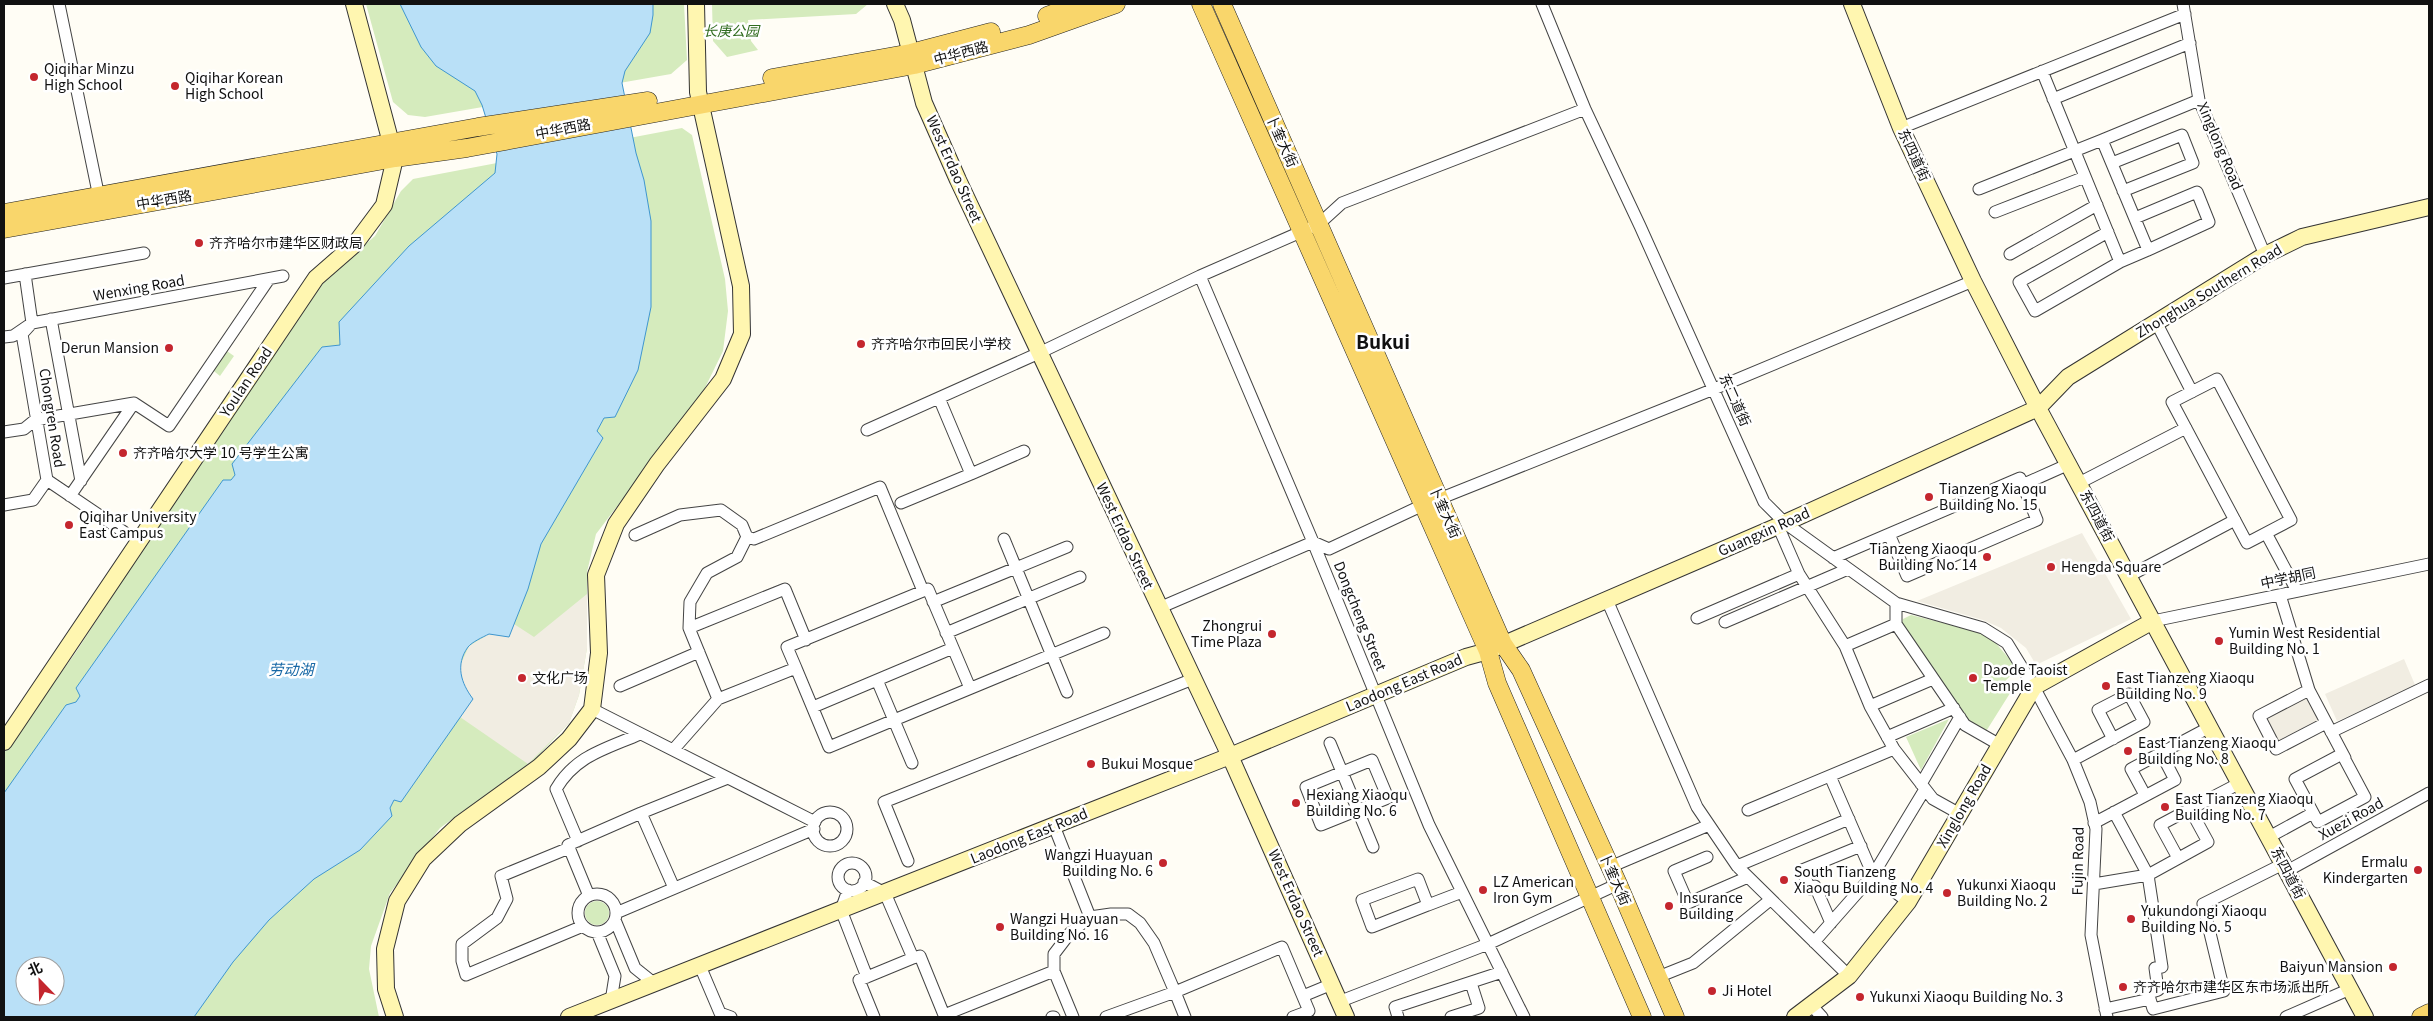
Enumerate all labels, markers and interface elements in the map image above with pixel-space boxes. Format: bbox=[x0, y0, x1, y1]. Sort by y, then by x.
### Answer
park label: 长庚公园 bbox=[703, 20, 761, 40]
street label: 中华西路 bbox=[931, 35, 990, 69]
place label: Qiqihar Minzu High School bbox=[44, 58, 134, 94]
place label: Qiqihar Korean High School bbox=[185, 67, 283, 103]
marker: Qiqihar Minzu High School bbox=[28, 71, 40, 83]
marker: Qiqihar Korean High School bbox=[169, 80, 181, 92]
street label: Xinglong Road bbox=[2193, 99, 2248, 193]
street label: 卜奎大街 bbox=[1262, 111, 1303, 170]
street label: West Erdao Street bbox=[922, 112, 988, 226]
street label: 中华西路 bbox=[533, 113, 592, 143]
street label: 东四道街 bbox=[1894, 125, 1936, 184]
street label: 中华西路 bbox=[135, 184, 193, 214]
place label: 齐齐哈尔市建华区财政局 bbox=[209, 232, 363, 252]
marker: 齐齐哈尔市建华区财政局 bbox=[193, 237, 205, 249]
street label: Zhonghua Southern Road bbox=[2132, 238, 2285, 342]
street label: Wenxing Road bbox=[92, 269, 186, 305]
district label: Bukui bbox=[1356, 327, 1410, 354]
place label: 齐齐哈尔市回民小学校 bbox=[871, 333, 1011, 353]
place label: Derun Mansion bbox=[61, 337, 159, 357]
marker: 齐齐哈尔市回民小学校 bbox=[855, 338, 867, 350]
marker: Derun Mansion bbox=[163, 342, 175, 354]
street label: Youlan Road bbox=[214, 342, 276, 421]
street label: Chongren Road bbox=[35, 367, 71, 469]
street label: 东二道街 bbox=[1715, 370, 1756, 429]
place label: 齐齐哈尔大学 10 号学生公寓 bbox=[133, 442, 309, 462]
marker: 齐齐哈尔大学 10 号学生公寓 bbox=[117, 447, 129, 459]
place label: Tianzeng Xiaoqu Building No. 15 bbox=[1939, 478, 2047, 514]
street label: West Erdao Street bbox=[1092, 479, 1160, 593]
street label: 卜奎大街 bbox=[1425, 482, 1466, 541]
street label: 东四道街 bbox=[2076, 486, 2120, 545]
marker: Tianzeng Xiaoqu Building No. 15 bbox=[1923, 491, 1935, 503]
street label: Guangxin Road bbox=[1715, 502, 1813, 560]
place label: Qiqihar University East Campus bbox=[79, 506, 197, 542]
marker: Qiqihar University East Campus bbox=[63, 519, 75, 531]
place label: Tianzeng Xiaoqu Building No. 14 bbox=[1869, 538, 1977, 574]
marker: Tianzeng Xiaoqu Building No. 14 bbox=[1981, 551, 1993, 563]
place label: Hengda Square bbox=[2061, 556, 2161, 576]
street label: Dongcheng Street bbox=[1330, 558, 1392, 674]
marker: Hengda Square bbox=[2045, 561, 2057, 573]
street label: 中学胡同 bbox=[2258, 561, 2317, 593]
place label: Zhongrui Time Plaza bbox=[1191, 615, 1262, 651]
place label: Yumin West Residential Building No. 1 bbox=[2228, 622, 2380, 658]
marker: Zhongrui Time Plaza bbox=[1266, 628, 1278, 640]
marker: Yumin West Residential Building No. 1 bbox=[2213, 635, 2225, 647]
street label: Laodong East Road bbox=[1342, 648, 1465, 716]
water label: 劳动湖 bbox=[268, 658, 315, 679]
place label: Daode Taoist Temple bbox=[1983, 659, 2068, 695]
place label: 文化广场 bbox=[532, 667, 588, 687]
place label: East Tianzeng Xiaoqu Building No. 9 bbox=[2116, 667, 2255, 703]
marker: 文化广场 bbox=[516, 672, 528, 684]
marker: Daode Taoist Temple bbox=[1967, 672, 1979, 684]
marker: East Tianzeng Xiaoqu Building No. 9 bbox=[2100, 680, 2112, 692]
place label: East Tianzeng Xiaoqu Building No. 8 bbox=[2138, 732, 2277, 768]
marker: East Tianzeng Xiaoqu Building No. 8 bbox=[2122, 745, 2134, 757]
place label: Bukui Mosque bbox=[1101, 753, 1193, 773]
marker: Bukui Mosque bbox=[1085, 758, 1097, 770]
street label: Xinglong Road bbox=[1931, 760, 1995, 851]
place label: Hexiang Xiaoqu Building No. 6 bbox=[1306, 784, 1408, 820]
place label: East Tianzeng Xiaoqu Building No. 7 bbox=[2175, 788, 2314, 824]
street label: Xuezi Road bbox=[2315, 792, 2386, 844]
marker: Hexiang Xiaoqu Building No. 6 bbox=[1290, 797, 1302, 809]
marker: East Tianzeng Xiaoqu Building No. 7 bbox=[2159, 801, 2171, 813]
street label: Laodong East Road bbox=[967, 802, 1090, 868]
street label: Fujin Road bbox=[2066, 826, 2088, 896]
street label: 东四道街 bbox=[2267, 843, 2311, 902]
place label: Wangzi Huayuan Building No. 6 bbox=[1045, 844, 1153, 880]
street label: West Erdao Street bbox=[1264, 846, 1330, 960]
street label: 卜奎大街 bbox=[1595, 849, 1636, 908]
place label: Ermalu Kindergarten bbox=[2323, 851, 2408, 887]
marker: Wangzi Huayuan Building No. 6 bbox=[1157, 857, 1169, 869]
place label: South Tianzeng Xiaoqu Building No. 4 bbox=[1794, 861, 1934, 897]
marker: Ermalu Kindergarten bbox=[2412, 864, 2424, 876]
place label: LZ American Iron Gym bbox=[1493, 871, 1574, 907]
marker: South Tianzeng Xiaoqu Building No. 4 bbox=[1778, 874, 1790, 886]
place label: Yukunxi Xiaoqu Building No. 2 bbox=[1956, 874, 2056, 910]
marker: LZ American Iron Gym bbox=[1477, 884, 1489, 896]
place label: Insurance Building bbox=[1679, 887, 1743, 923]
marker: Yukunxi Xiaoqu Building No. 2 bbox=[1941, 887, 1953, 899]
marker: Insurance Building bbox=[1663, 900, 1675, 912]
place label: Yukundongi Xiaoqu Building No. 5 bbox=[2140, 900, 2267, 936]
place label: Wangzi Huayuan Building No. 16 bbox=[1010, 908, 1118, 944]
marker: Yukundongi Xiaoqu Building No. 5 bbox=[2125, 913, 2137, 925]
marker: Wangzi Huayuan Building No. 16 bbox=[994, 921, 1006, 933]
north arrow bbox=[15, 956, 65, 1006]
text: 北 bbox=[24, 956, 45, 980]
place label: Baiyun Mansion bbox=[2279, 956, 2383, 976]
marker: Baiyun Mansion bbox=[2387, 961, 2399, 973]
place label: 齐齐哈尔市建华区东市场派出所 bbox=[2133, 976, 2329, 996]
place label: Ji Hotel bbox=[1722, 980, 1772, 1000]
marker: 齐齐哈尔市建华区东市场派出所 bbox=[2117, 981, 2129, 993]
marker: Ji Hotel bbox=[1706, 985, 1718, 997]
place label: Yukunxi Xiaoqu Building No. 3 bbox=[1869, 986, 2063, 1006]
marker: Yukunxi Xiaoqu Building No. 3 bbox=[1854, 991, 1866, 1003]

